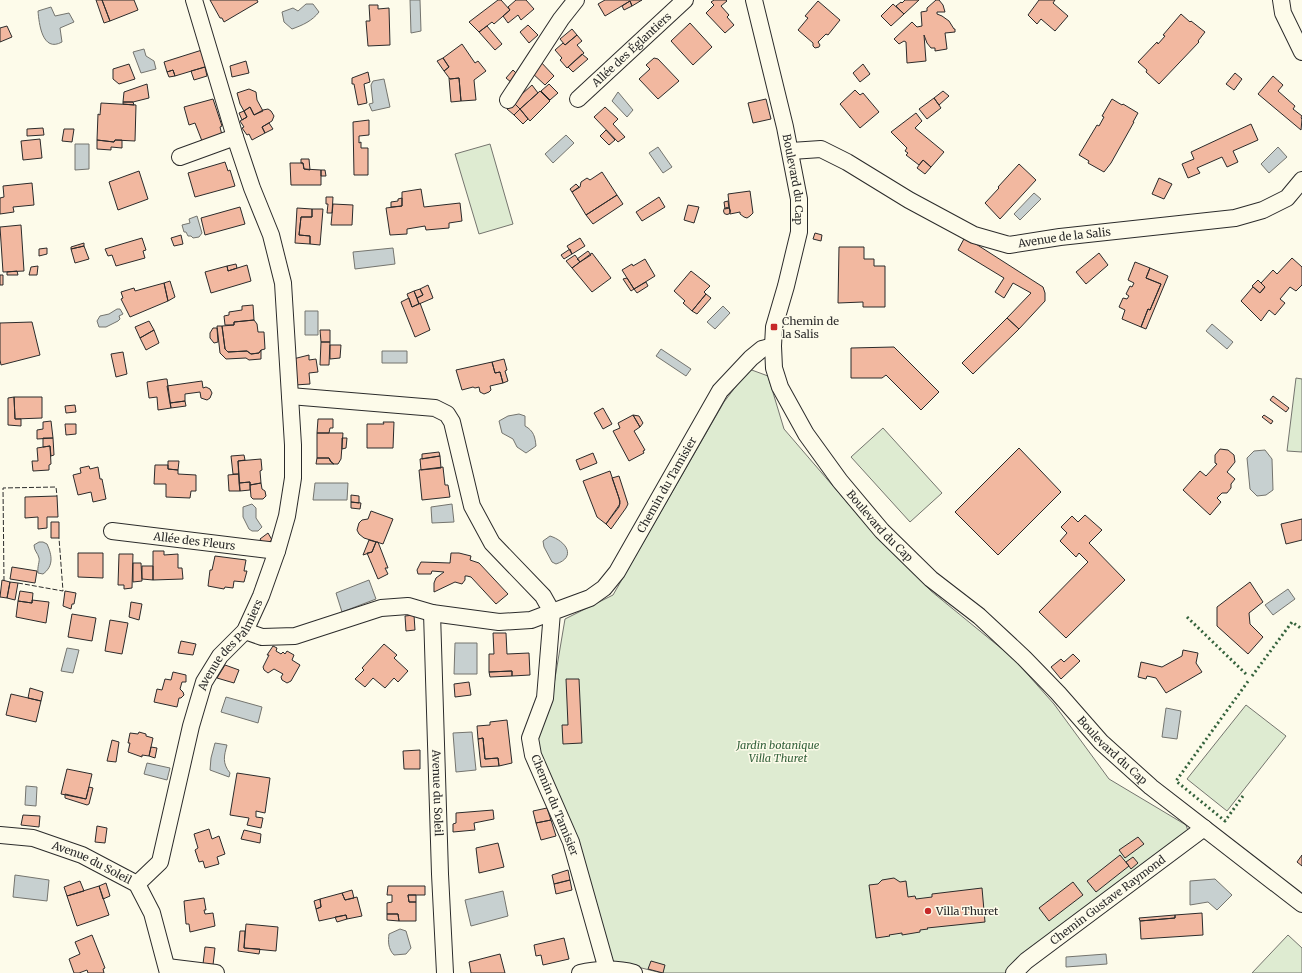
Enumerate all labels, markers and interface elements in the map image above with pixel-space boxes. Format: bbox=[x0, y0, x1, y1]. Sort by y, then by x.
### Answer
street label: Allée des Églantiers bbox=[588, 9, 674, 90]
street label: Boulevard du Cap bbox=[780, 133, 806, 225]
street label: Avenue de la Salis bbox=[1016, 225, 1111, 251]
place label: Chemin de la Salis bbox=[782, 314, 839, 341]
marker: Chemin de la Salis bbox=[769, 322, 779, 332]
street label: Chemin du Tamisier bbox=[634, 434, 699, 535]
street label: Boulevard du Cap bbox=[844, 487, 916, 565]
street label: Allée des Fleurs bbox=[152, 529, 236, 553]
street label: Avenue des Palmiers bbox=[195, 597, 266, 693]
street label: Boulevard du Cap bbox=[1075, 713, 1150, 788]
park label: Jardin botanique Villa Thuret bbox=[736, 738, 820, 765]
street label: Avenue du Soleil bbox=[429, 748, 446, 837]
street label: Chemin du Tamisier bbox=[528, 752, 582, 858]
street label: Avenue du Soleil bbox=[49, 838, 135, 887]
street label: Chemin Gustave Raymond bbox=[1047, 852, 1169, 948]
place label: Villa Thuret bbox=[935, 904, 999, 918]
marker: Villa Thuret bbox=[923, 906, 933, 916]

